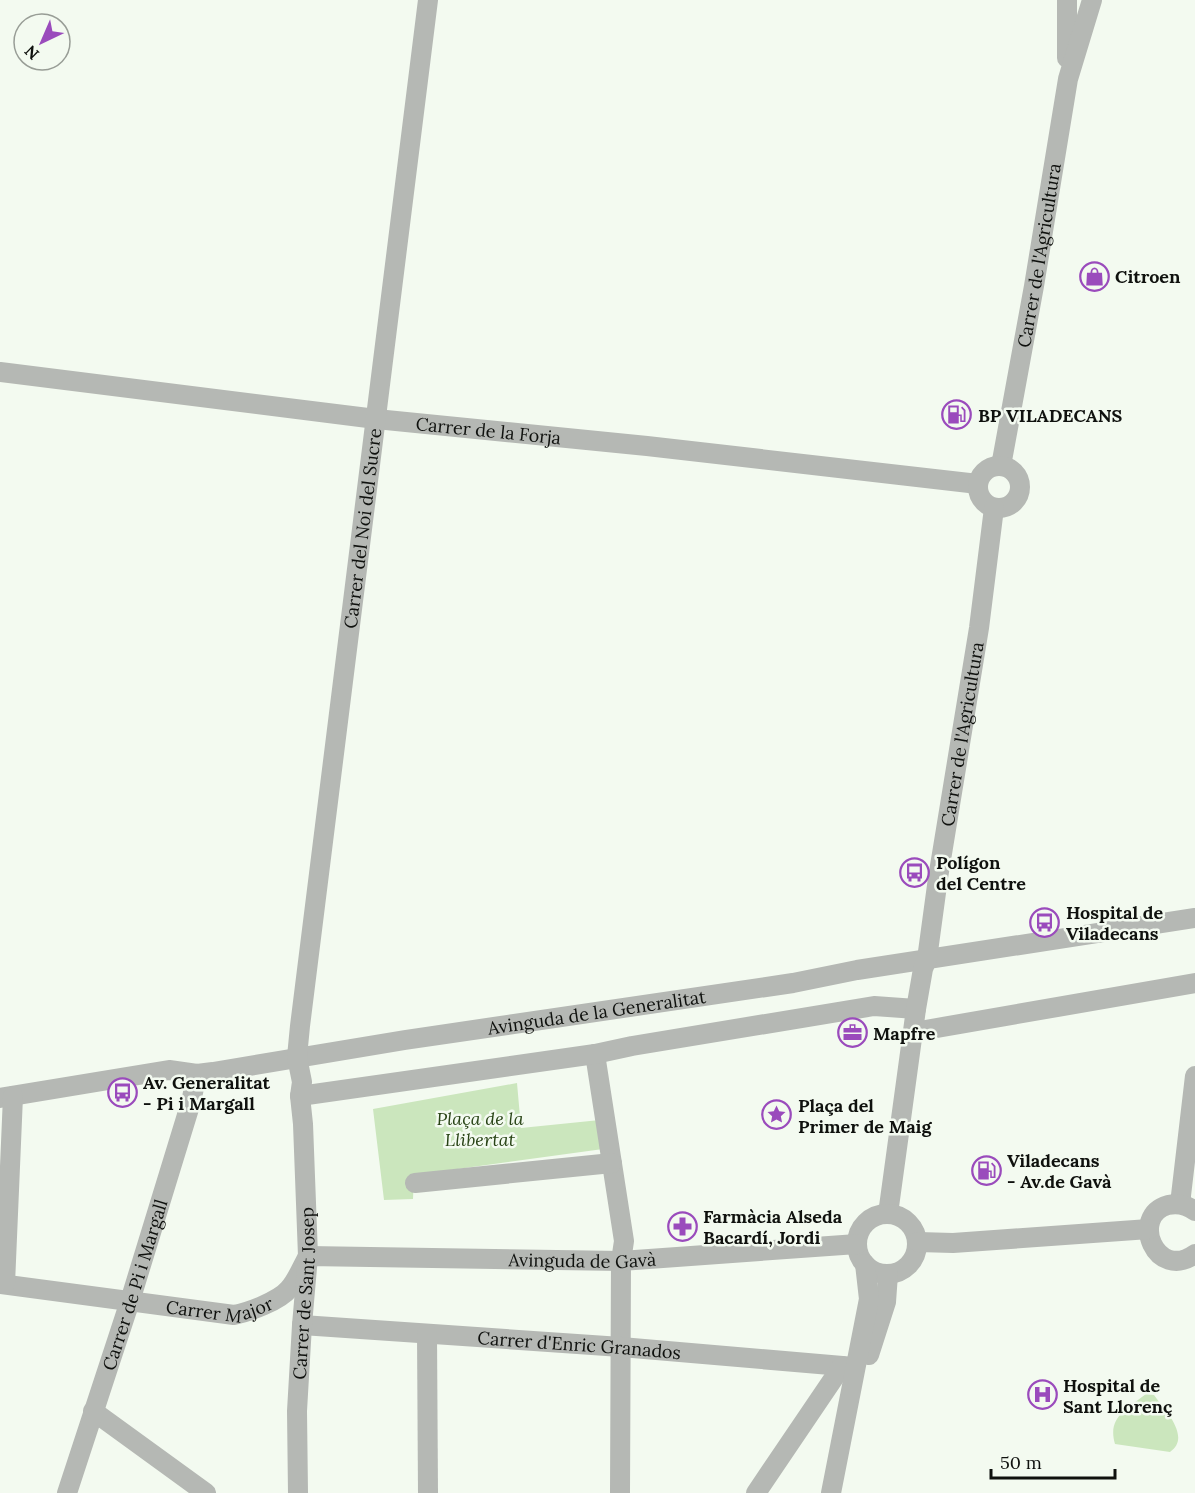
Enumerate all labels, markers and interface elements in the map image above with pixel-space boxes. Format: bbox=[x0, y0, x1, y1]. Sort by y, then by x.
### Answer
north arrow bbox=[12, 12, 72, 72]
text: N bbox=[20, 41, 43, 64]
street label: Carrer de l'Agricultura bbox=[1011, 161, 1066, 349]
shop icon: Citroen bbox=[1078, 260, 1110, 292]
place label: Citroen bbox=[1115, 265, 1181, 288]
fuel station icon: BP VILADECANS bbox=[941, 399, 973, 431]
place label: BP VILADECANS bbox=[978, 404, 1123, 427]
street label: Carrer de la Forja bbox=[415, 412, 562, 449]
street label: Carrer del Noi del Sucre bbox=[338, 427, 386, 630]
street label: Carrer de l'Agricultura bbox=[935, 640, 988, 828]
place label: Polígon del Centre bbox=[936, 851, 1026, 895]
bus stop icon: Polígon del Centre bbox=[899, 856, 931, 888]
place label: Hospital de Viladecans bbox=[1066, 901, 1164, 945]
bus stop icon: Hospital de Viladecans bbox=[1029, 906, 1061, 938]
street label: Avinguda de la Generalitat bbox=[485, 984, 707, 1039]
office icon: Mapfre bbox=[836, 1017, 868, 1049]
place label: Mapfre bbox=[873, 1022, 936, 1045]
place label: Av. Generalitat - Pi i Margall bbox=[143, 1071, 271, 1115]
bus stop icon: Av. Generalitat - Pi i Margall bbox=[106, 1076, 138, 1108]
place label: Plaça del Primer de Maig bbox=[798, 1094, 932, 1138]
place icon: Plaça del Primer de Maig bbox=[761, 1099, 793, 1131]
park label: Plaça de la Llibertat bbox=[436, 1107, 524, 1151]
place label: Viladecans - Av.de Gavà bbox=[1007, 1149, 1112, 1193]
fuel station icon: Viladecans - Av.de Gavà bbox=[970, 1154, 1002, 1186]
street label: Carrer de Pi i Margall bbox=[97, 1196, 172, 1373]
place label: Farmàcia Alseda Bacardí, Jordi bbox=[703, 1205, 843, 1249]
street label: Carrer de Sant Josep bbox=[287, 1207, 320, 1380]
pharmacy icon: Farmàcia Alseda Bacardí, Jordi bbox=[666, 1210, 698, 1242]
street label: Avinguda de Gavà bbox=[507, 1247, 657, 1273]
street label: Carrer Major bbox=[165, 1291, 277, 1327]
street label: Carrer d'Enric Granados bbox=[477, 1326, 682, 1364]
place label: Hospital de Sant Llorenç bbox=[1063, 1374, 1173, 1418]
hospital icon: Hospital de Sant Llorenç bbox=[1026, 1379, 1058, 1411]
scale bar bbox=[991, 1442, 1116, 1480]
text: 50 m bbox=[1000, 1451, 1042, 1474]

